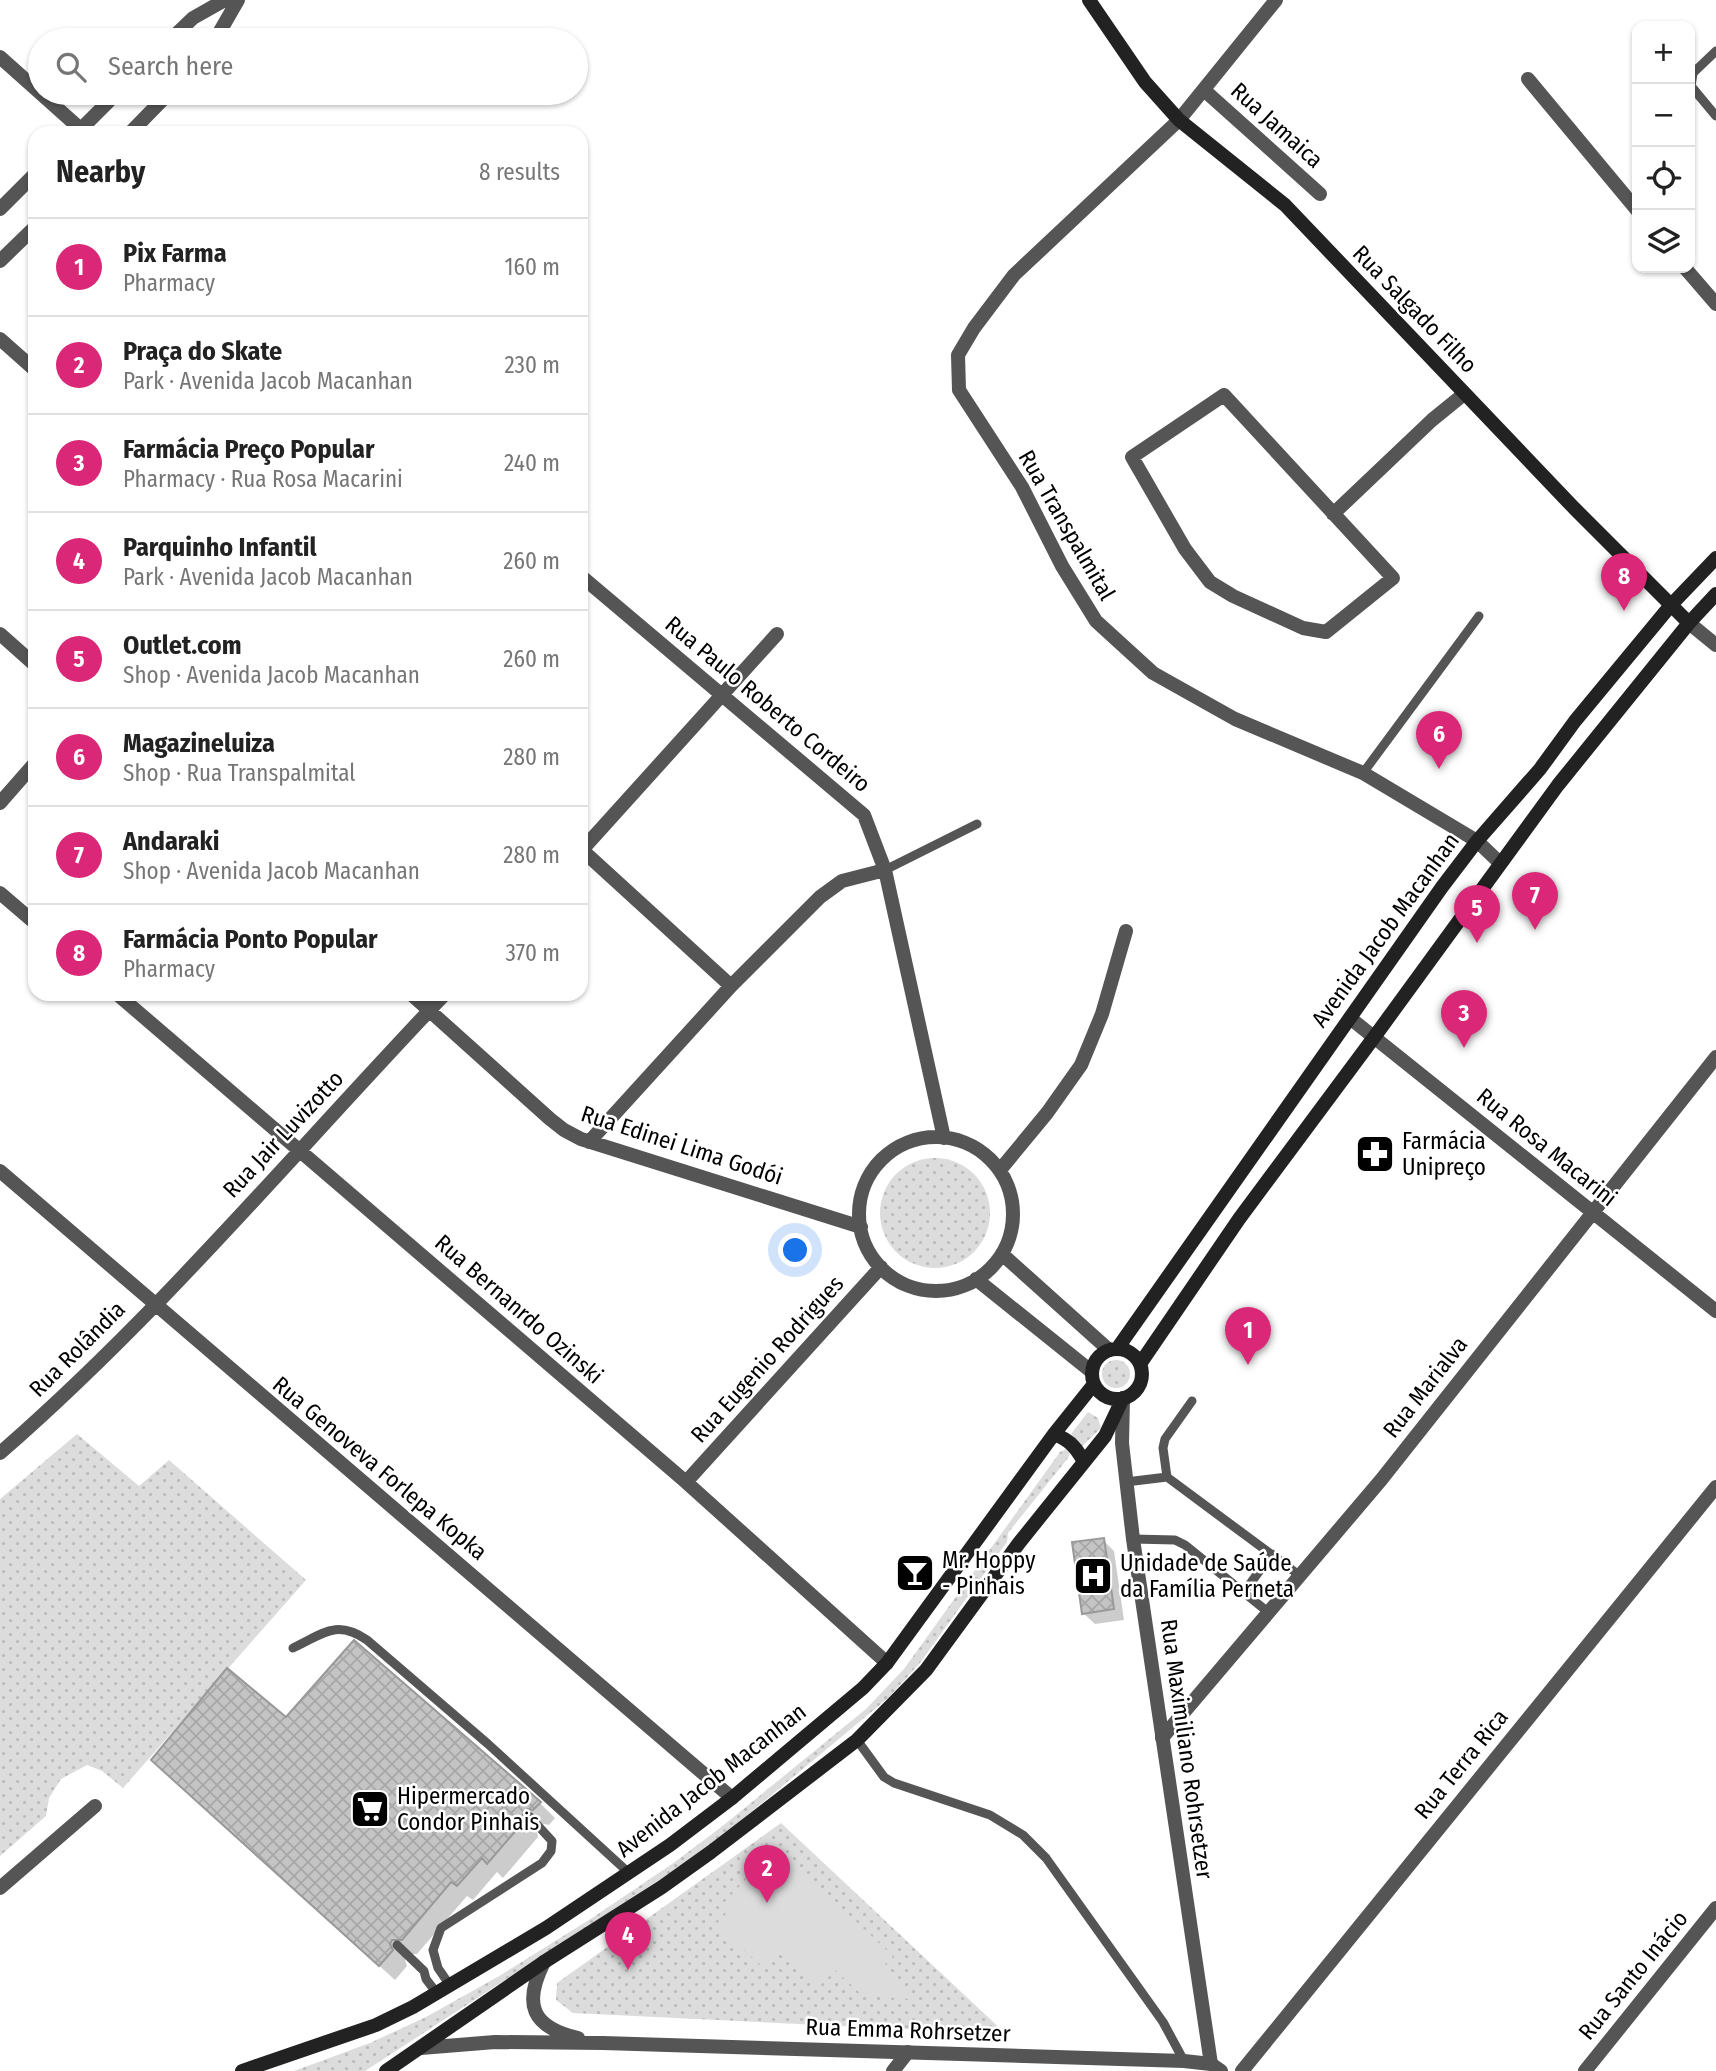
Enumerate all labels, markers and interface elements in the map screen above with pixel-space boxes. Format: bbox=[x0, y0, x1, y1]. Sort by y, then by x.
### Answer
map controls bbox=[1632, 21, 1695, 273]
button: + bbox=[1632, 21, 1695, 84]
search box bbox=[28, 28, 588, 105]
icon: search bbox=[52, 48, 90, 86]
text: Search here bbox=[108, 51, 233, 82]
street label: Rua Jamaica bbox=[1225, 76, 1329, 174]
button: − bbox=[1632, 84, 1695, 147]
button: locate bbox=[1632, 147, 1695, 210]
text: Nearby bbox=[56, 154, 145, 190]
text: 8 results bbox=[479, 158, 560, 186]
button: layers bbox=[1632, 210, 1695, 273]
text: Pix Farma bbox=[123, 238, 227, 269]
street label: Rua Salgado Filho bbox=[1347, 239, 1483, 379]
text: 1 bbox=[74, 253, 84, 281]
text: 160 m bbox=[505, 253, 560, 281]
text: Pharmacy bbox=[123, 269, 215, 297]
text: Praça do Skate bbox=[123, 336, 282, 367]
text: 2 bbox=[74, 351, 84, 379]
text: 230 m bbox=[504, 351, 560, 379]
text: Park · Avenida Jacob Macanhan bbox=[123, 367, 413, 395]
text: Farmácia Preço Popular bbox=[123, 434, 374, 465]
street label: Rua Transpalmital bbox=[1013, 445, 1121, 605]
text: 3 bbox=[74, 449, 84, 477]
text: 240 m bbox=[504, 449, 560, 477]
text: Pharmacy · Rua Rosa Macarini bbox=[123, 465, 403, 493]
text: Parquinho Infantil bbox=[123, 532, 317, 563]
text: 4 bbox=[73, 547, 85, 575]
text: 260 m bbox=[503, 547, 560, 575]
pin: 8 bbox=[1601, 553, 1647, 611]
text: Park · Avenida Jacob Macanhan bbox=[123, 563, 413, 591]
street label: Rua Paulo Roberto Cordeiro bbox=[660, 610, 876, 798]
text: Outlet.com bbox=[123, 630, 242, 661]
text: 5 bbox=[73, 645, 85, 673]
text: 260 m bbox=[503, 645, 560, 673]
text: Shop · Avenida Jacob Macanhan bbox=[123, 661, 420, 689]
pin: 6 bbox=[1416, 711, 1462, 769]
text: Magazineluiza bbox=[123, 728, 275, 759]
text: 6 bbox=[73, 743, 85, 771]
text: 280 m bbox=[503, 743, 560, 771]
text: Shop · Rua Transpalmital bbox=[123, 759, 355, 787]
text: Andaraki bbox=[123, 826, 220, 857]
street label: Avenida Jacob Macanhan bbox=[1305, 827, 1465, 1033]
text: 7 bbox=[74, 841, 84, 869]
text: 280 m bbox=[503, 841, 560, 869]
text: Shop · Avenida Jacob Macanhan bbox=[123, 857, 420, 885]
pin: 7 bbox=[1512, 872, 1558, 930]
pin: 5 bbox=[1454, 885, 1500, 943]
text: Farmácia Ponto Popular bbox=[123, 924, 378, 955]
text: 8 bbox=[73, 939, 85, 967]
text: 370 m bbox=[506, 939, 560, 967]
text: Pharmacy bbox=[123, 955, 215, 983]
pin: 3 bbox=[1441, 990, 1487, 1048]
street label: Rua Jair Luvizotto bbox=[217, 1065, 349, 1203]
street label: Rua Rosa Macarini bbox=[1471, 1082, 1623, 1212]
street label: Rua Edinei Lima Godói bbox=[578, 1099, 786, 1191]
place label: Farmácia Unipreço bbox=[1402, 1127, 1486, 1181]
pharmacy icon: Farmácia Unipreço bbox=[1354, 1133, 1396, 1175]
street label: Rua Bernanrdo Ozinski bbox=[429, 1228, 609, 1390]
your location bbox=[778, 1233, 812, 1267]
street label: Rua Eugenio Rodrigues bbox=[685, 1270, 850, 1448]
street label: Rua Rolândia bbox=[23, 1295, 131, 1403]
pin: 1 bbox=[1225, 1307, 1271, 1365]
street label: Rua Marialva bbox=[1377, 1331, 1473, 1443]
street label: Rua Genoveva Forlepa Kopka bbox=[267, 1370, 493, 1566]
place label: Mr. Hoppy - Pinhais bbox=[942, 1546, 1036, 1600]
place label: Unidade de Saúde da Família Perneta bbox=[1120, 1549, 1294, 1603]
bar icon: Mr. Hoppy - Pinhais bbox=[894, 1552, 936, 1594]
hospital icon: Unidade de Saúde da Família Perneta bbox=[1072, 1555, 1114, 1597]
street label: Rua Maximiliano Rohrsetzer bbox=[1155, 1617, 1219, 1881]
street label: Avenida Jacob Macanhan bbox=[610, 1697, 812, 1863]
street label: Rua Terra Rica bbox=[1408, 1703, 1514, 1825]
place label: Hipermercado Condor Pinhais bbox=[397, 1782, 539, 1836]
supermarket icon: Hipermercado Condor Pinhais bbox=[349, 1788, 391, 1830]
pin: 2 bbox=[744, 1845, 790, 1903]
street label: Rua Santo Inácio bbox=[1572, 1905, 1694, 2045]
pin: 4 bbox=[605, 1912, 651, 1970]
street label: Rua Emma Rohrsetzer bbox=[805, 2012, 1011, 2048]

